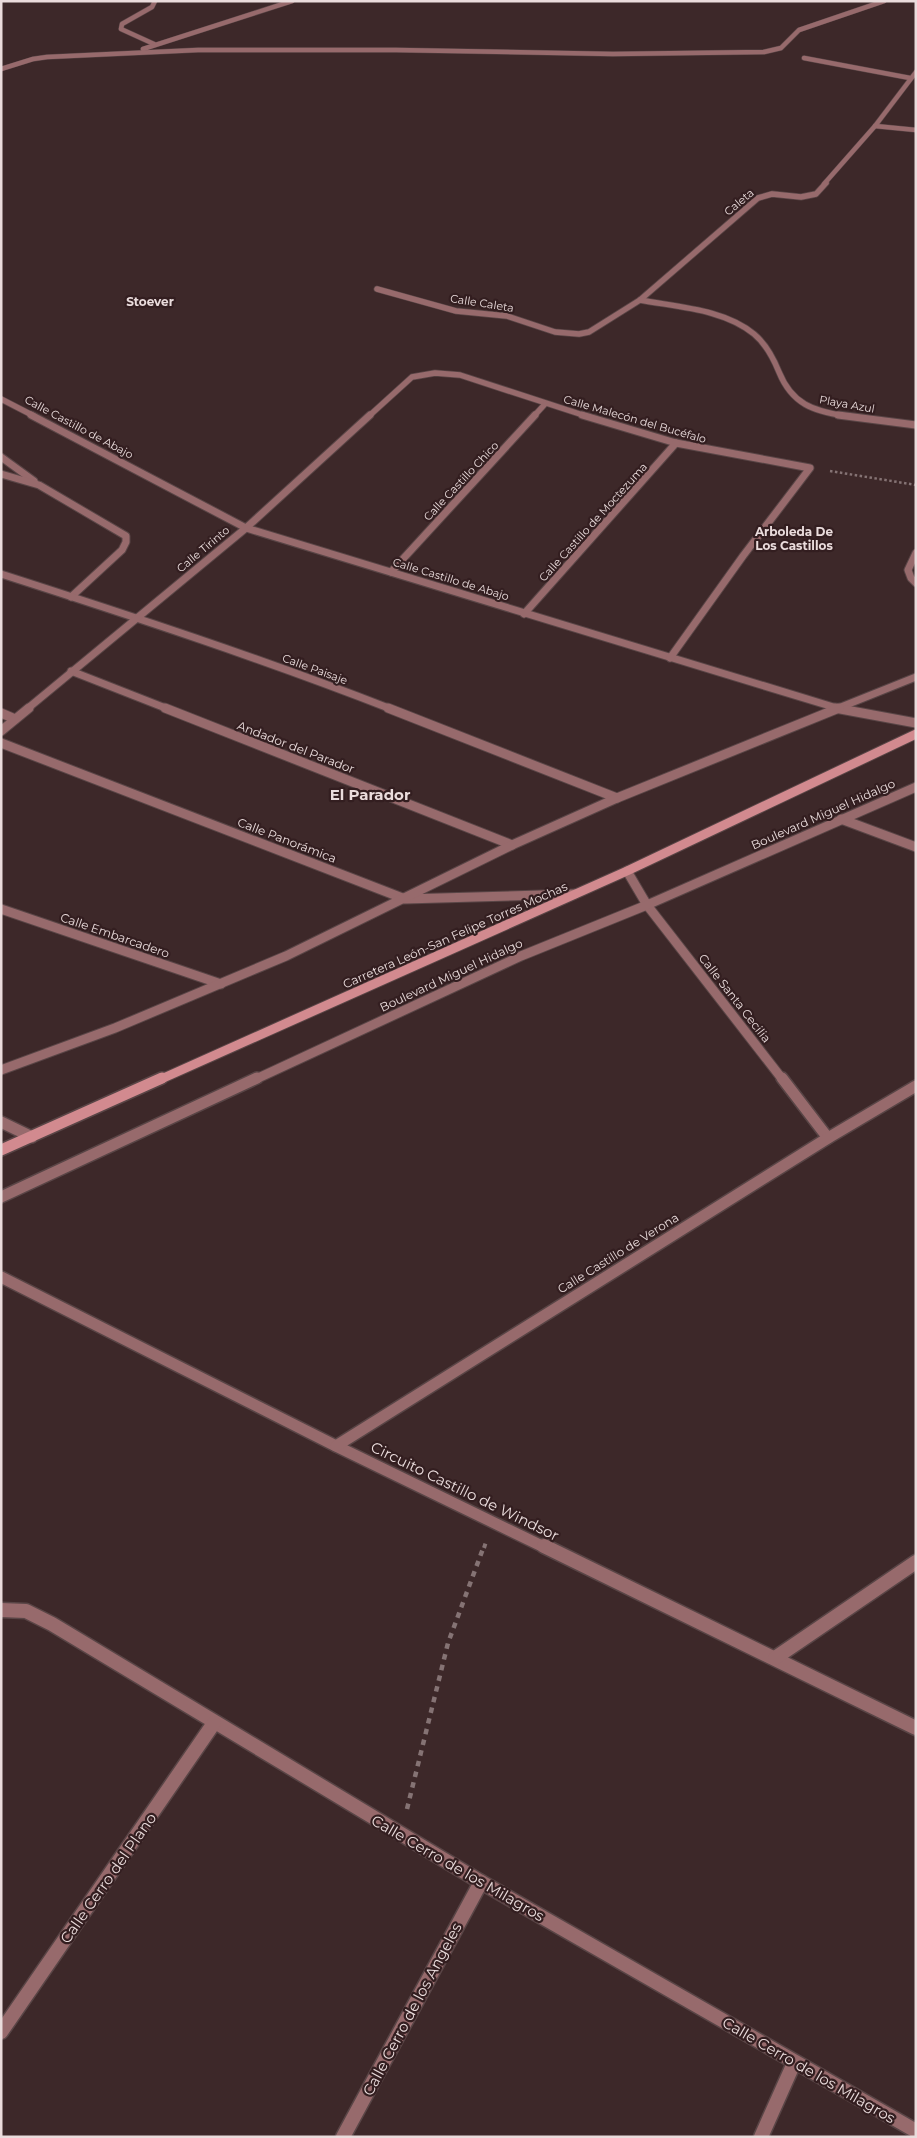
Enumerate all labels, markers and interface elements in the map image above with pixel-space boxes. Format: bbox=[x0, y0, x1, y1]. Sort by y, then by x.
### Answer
street label: Caleta bbox=[721, 186, 757, 218]
street label: Calle Caleta bbox=[449, 291, 515, 315]
district label: Stoever bbox=[126, 294, 174, 309]
street label: Calle Castillo de Abajo bbox=[22, 392, 136, 462]
street label: Calle Malecón del Bucéfalo bbox=[562, 392, 708, 446]
street label: Playa Azul bbox=[818, 392, 876, 416]
street label: Calle Castillo Chico bbox=[421, 438, 501, 524]
street label: Calle Castillo de Moctezuma bbox=[536, 460, 650, 584]
street label: Calle Tirinto bbox=[174, 523, 232, 575]
district label: Arboleda De Los Castillos bbox=[754, 524, 834, 553]
street label: Calle Castillo de Abajo bbox=[391, 555, 511, 603]
street label: Calle Paisaje bbox=[280, 651, 350, 687]
street label: Andador del Parador bbox=[235, 718, 357, 776]
street label: Boulevard Miguel Hidalgo bbox=[749, 775, 897, 853]
district label: El Parador bbox=[330, 785, 411, 804]
street label: Calle Panorámica bbox=[235, 814, 339, 866]
street label: Carretera León-San Felipe Torres Mochas bbox=[340, 878, 570, 992]
street label: Calle Embarcadero bbox=[59, 909, 171, 961]
street label: Boulevard Miguel Hidalgo bbox=[377, 935, 525, 1015]
street label: Calle Santa Cecilia bbox=[696, 951, 774, 1045]
street label: Calle Castillo de Verona bbox=[555, 1210, 681, 1296]
street label: Circuito Castillo de Windsor bbox=[368, 1437, 562, 1545]
street label: Calle Cerro del Plano bbox=[56, 1809, 160, 1947]
street label: Calle Cerro de los Milagros bbox=[368, 1811, 548, 1925]
street label: Calle Cerro de los Angeles bbox=[358, 1919, 466, 2099]
street label: Calle Cerro de los Milagros bbox=[719, 2013, 899, 2127]

